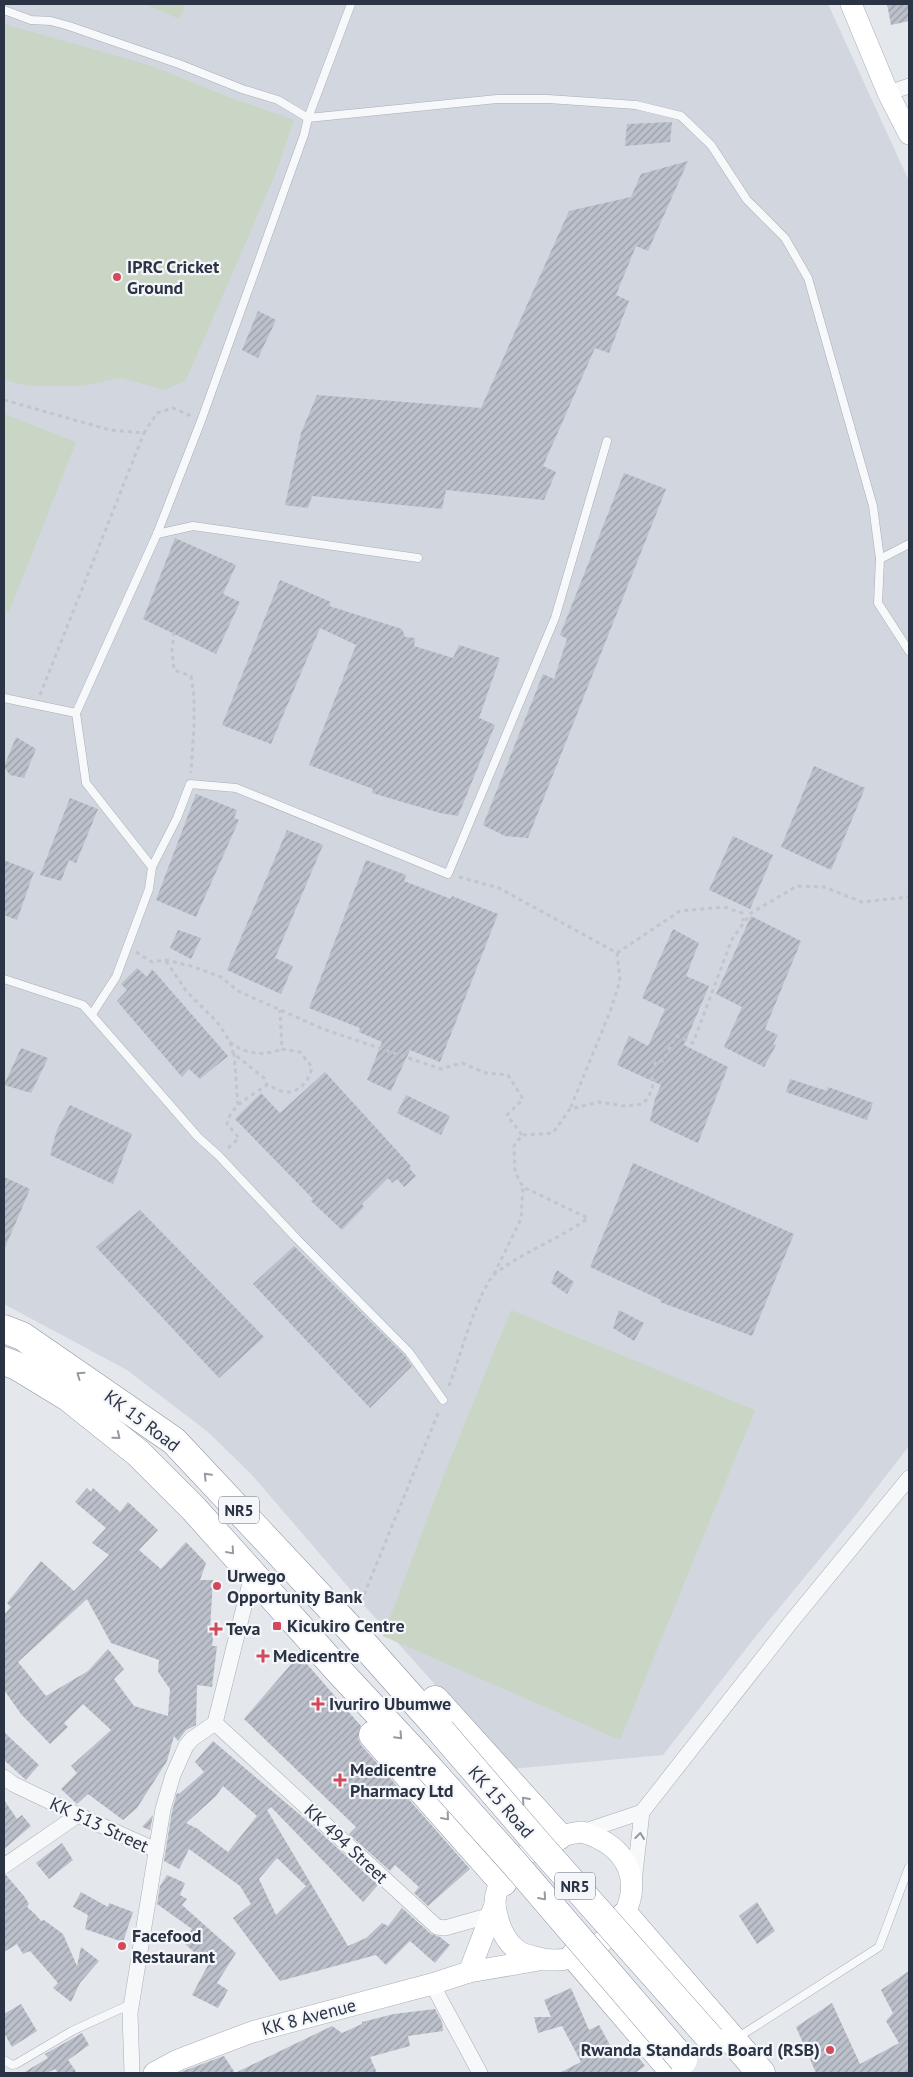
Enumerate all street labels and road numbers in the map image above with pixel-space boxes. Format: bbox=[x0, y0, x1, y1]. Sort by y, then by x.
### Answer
street label: KK 15 Road bbox=[100, 1385, 185, 1456]
road number: NR5 bbox=[219, 1496, 259, 1524]
street label: KK 15 Road bbox=[464, 1761, 539, 1843]
street label: KK 513 Street bbox=[46, 1792, 152, 1857]
street label: KK 494 Street bbox=[300, 1799, 393, 1888]
road number: NR5 bbox=[555, 1872, 595, 1900]
street label: KK 8 Avenue bbox=[259, 1993, 358, 2040]

